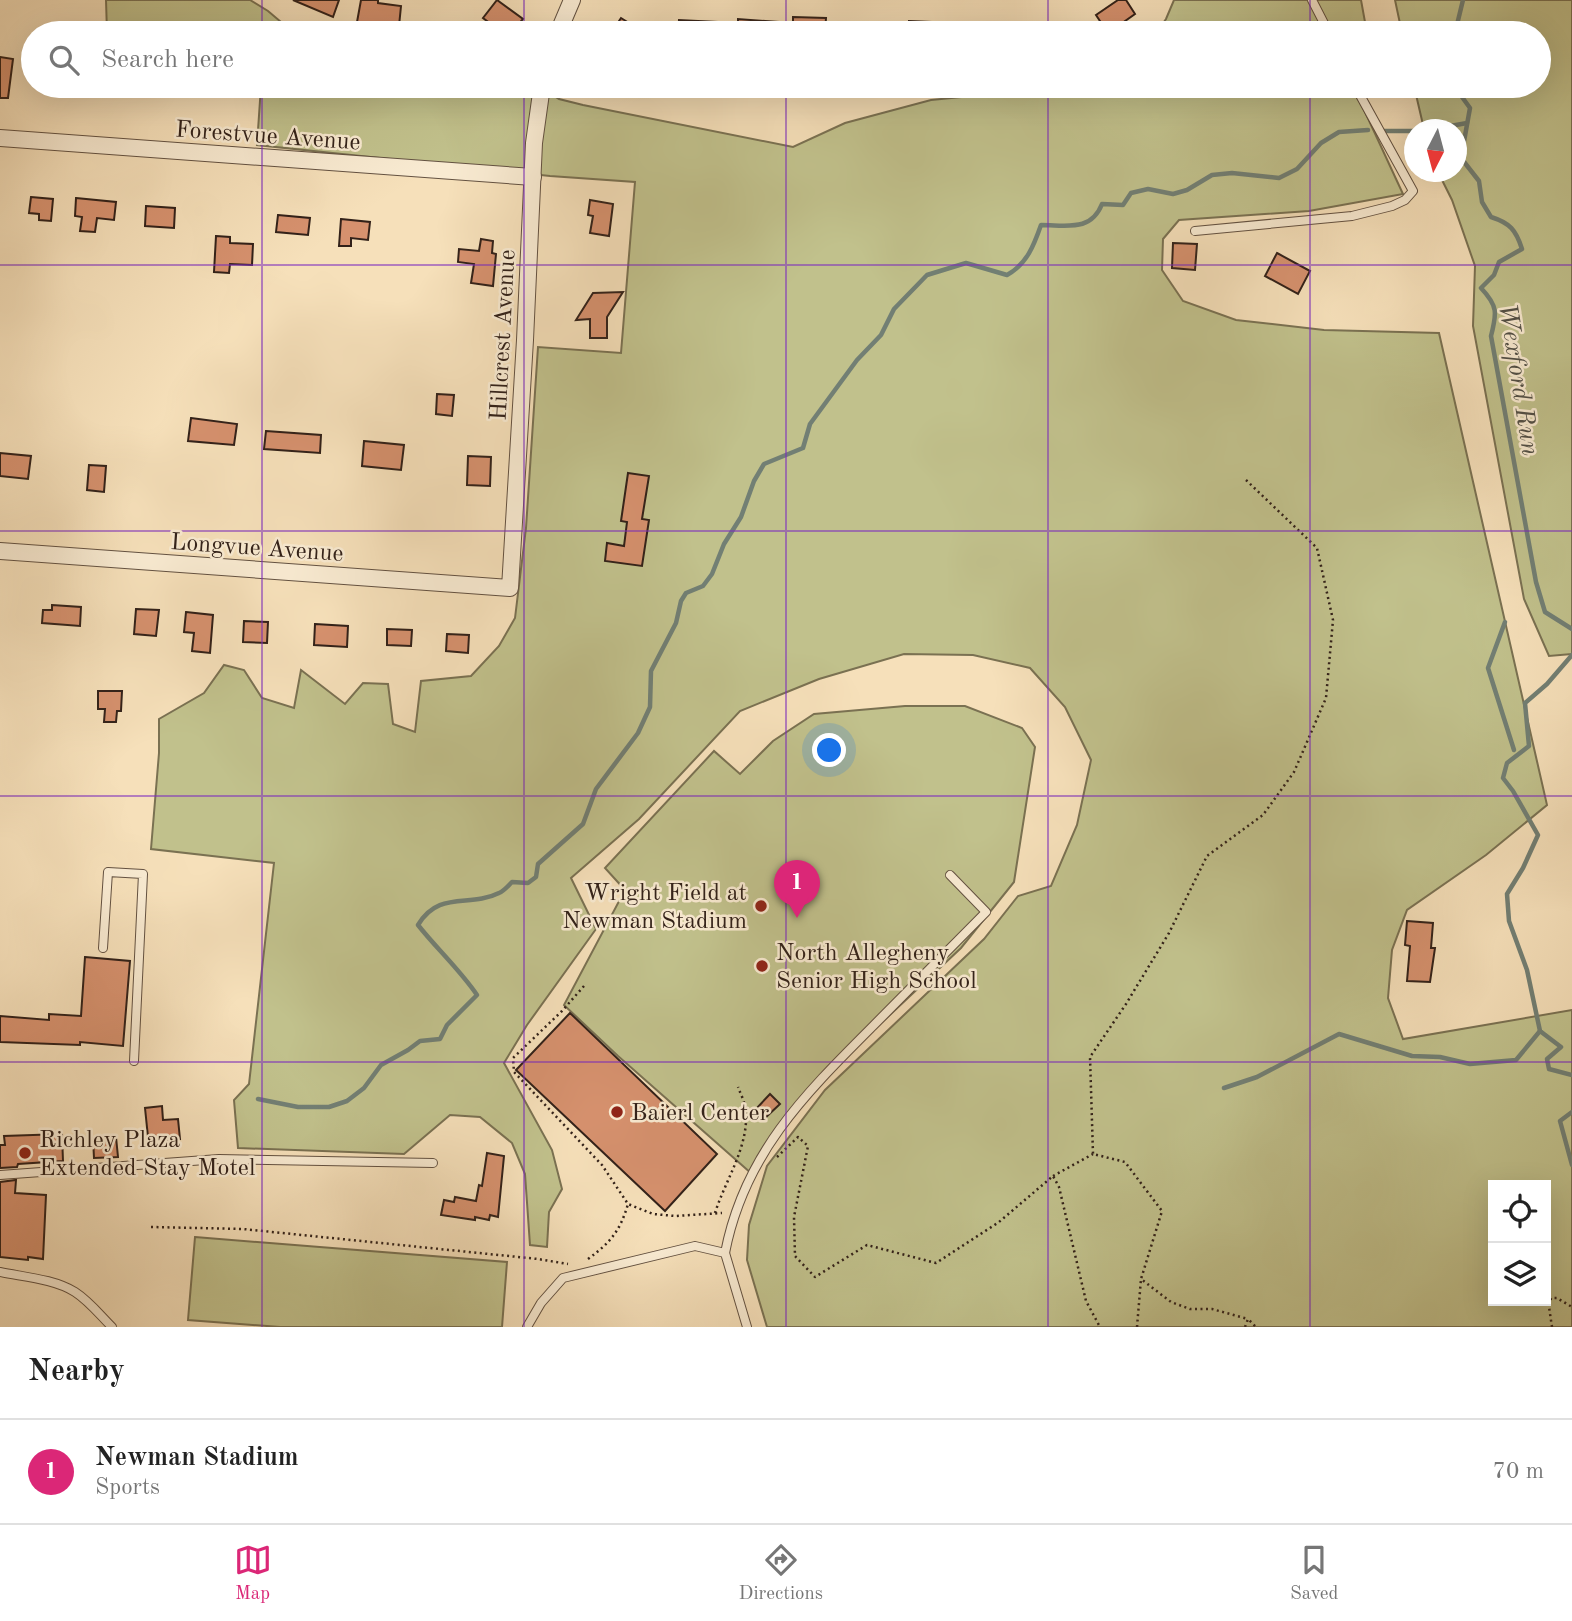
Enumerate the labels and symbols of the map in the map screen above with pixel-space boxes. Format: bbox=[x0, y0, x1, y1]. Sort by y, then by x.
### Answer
street label: Forestvue Avenue bbox=[174, 119, 361, 155]
north arrow bbox=[1404, 119, 1467, 182]
street label: Hillcrest Avenue bbox=[488, 249, 520, 421]
water label: Wexford Run bbox=[1493, 301, 1543, 458]
street label: Longvue Avenue bbox=[170, 531, 344, 567]
your location bbox=[812, 733, 846, 767]
pin: 1 bbox=[774, 860, 820, 918]
place label: Wright Field at Newman Stadium bbox=[562, 882, 747, 934]
marker: Wright Field at Newman Stadium bbox=[753, 898, 769, 914]
place label: North Allegheny Senior High School bbox=[776, 942, 977, 994]
marker: North Allegheny Senior High School bbox=[754, 958, 770, 974]
place label: Baierl Center bbox=[631, 1102, 769, 1126]
marker: Baierl Center bbox=[609, 1104, 625, 1120]
place label: Richley Plaza Extended Stay Motel bbox=[39, 1129, 255, 1181]
marker: Richley Plaza Extended Stay Motel bbox=[17, 1145, 33, 1161]

